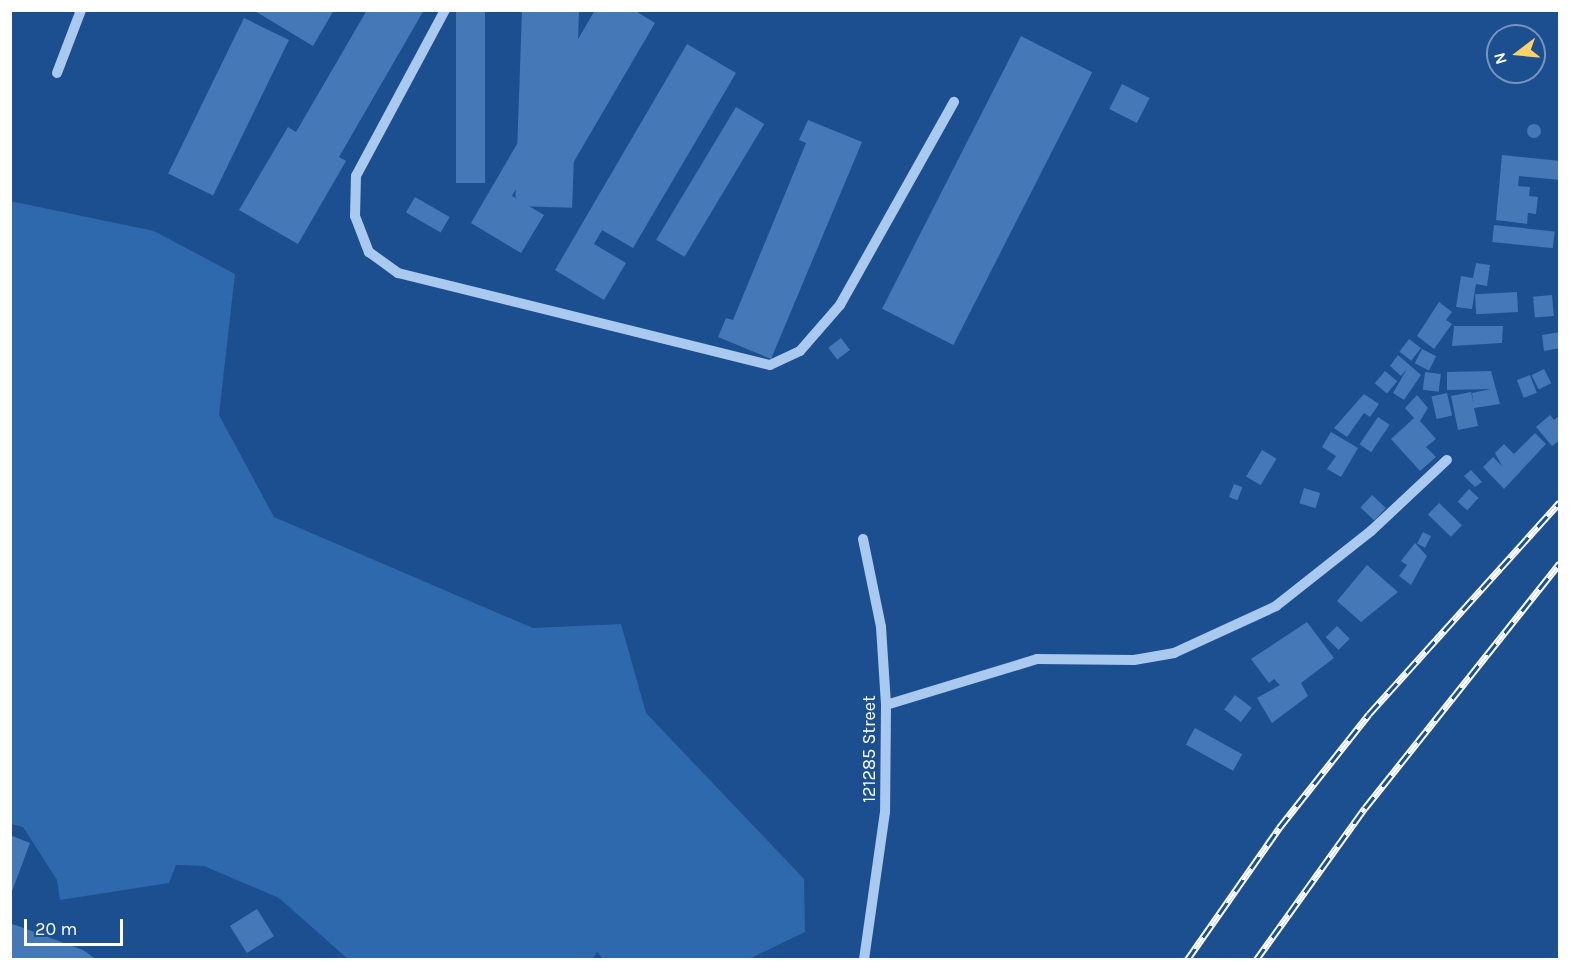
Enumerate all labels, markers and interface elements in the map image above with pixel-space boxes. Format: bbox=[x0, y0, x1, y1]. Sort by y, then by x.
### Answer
north arrow bbox=[1486, 24, 1546, 84]
text: N bbox=[1489, 50, 1511, 67]
street label: 121285 Street bbox=[858, 695, 880, 803]
scale bar bbox=[27, 907, 126, 945]
text: 20 m bbox=[35, 918, 77, 940]

